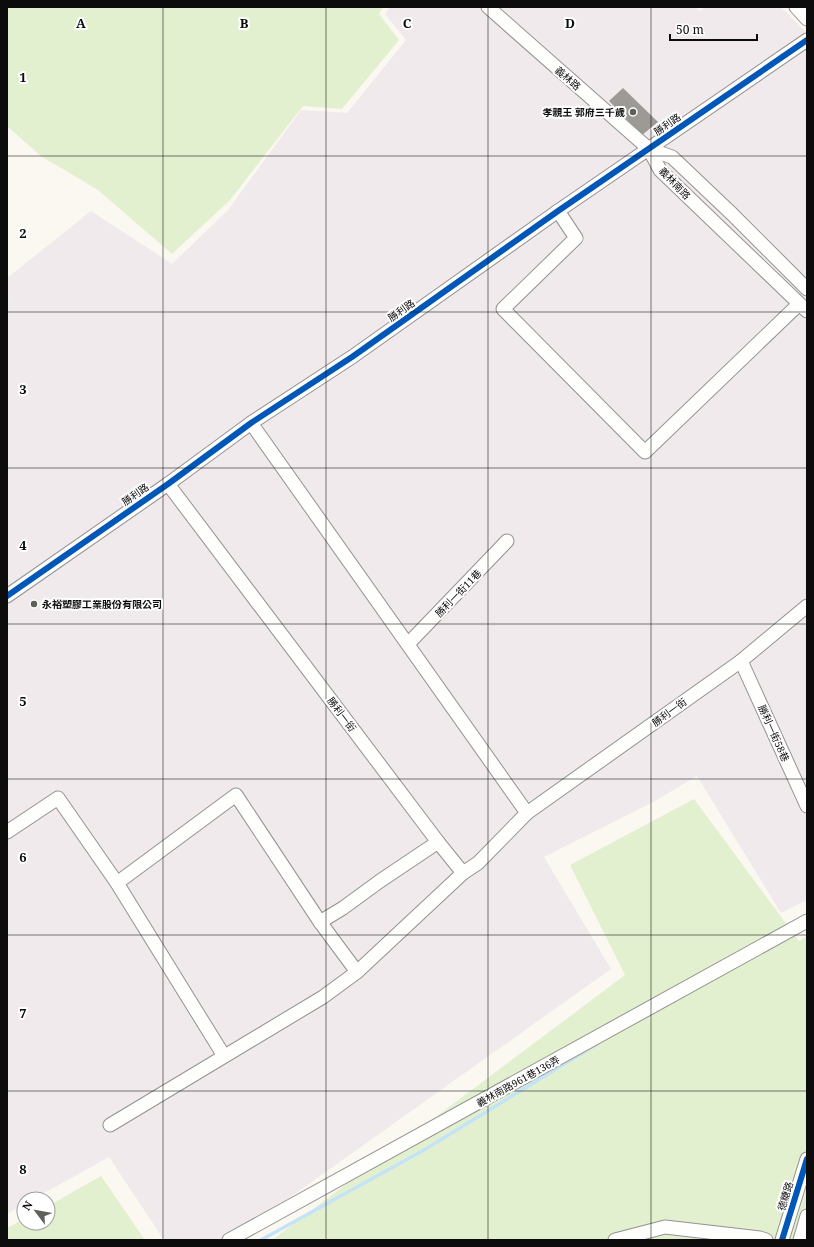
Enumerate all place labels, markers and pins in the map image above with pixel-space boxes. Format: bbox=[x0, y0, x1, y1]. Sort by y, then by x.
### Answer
place label: 孝親王 郭府三千歲 bbox=[542, 105, 625, 119]
marker: 孝親王 郭府三千歲 bbox=[628, 107, 638, 117]
place label: 永裕塑膠工業股份有限公司 bbox=[42, 597, 162, 611]
marker: 永裕塑膠工業股份有限公司 bbox=[29, 599, 39, 609]

